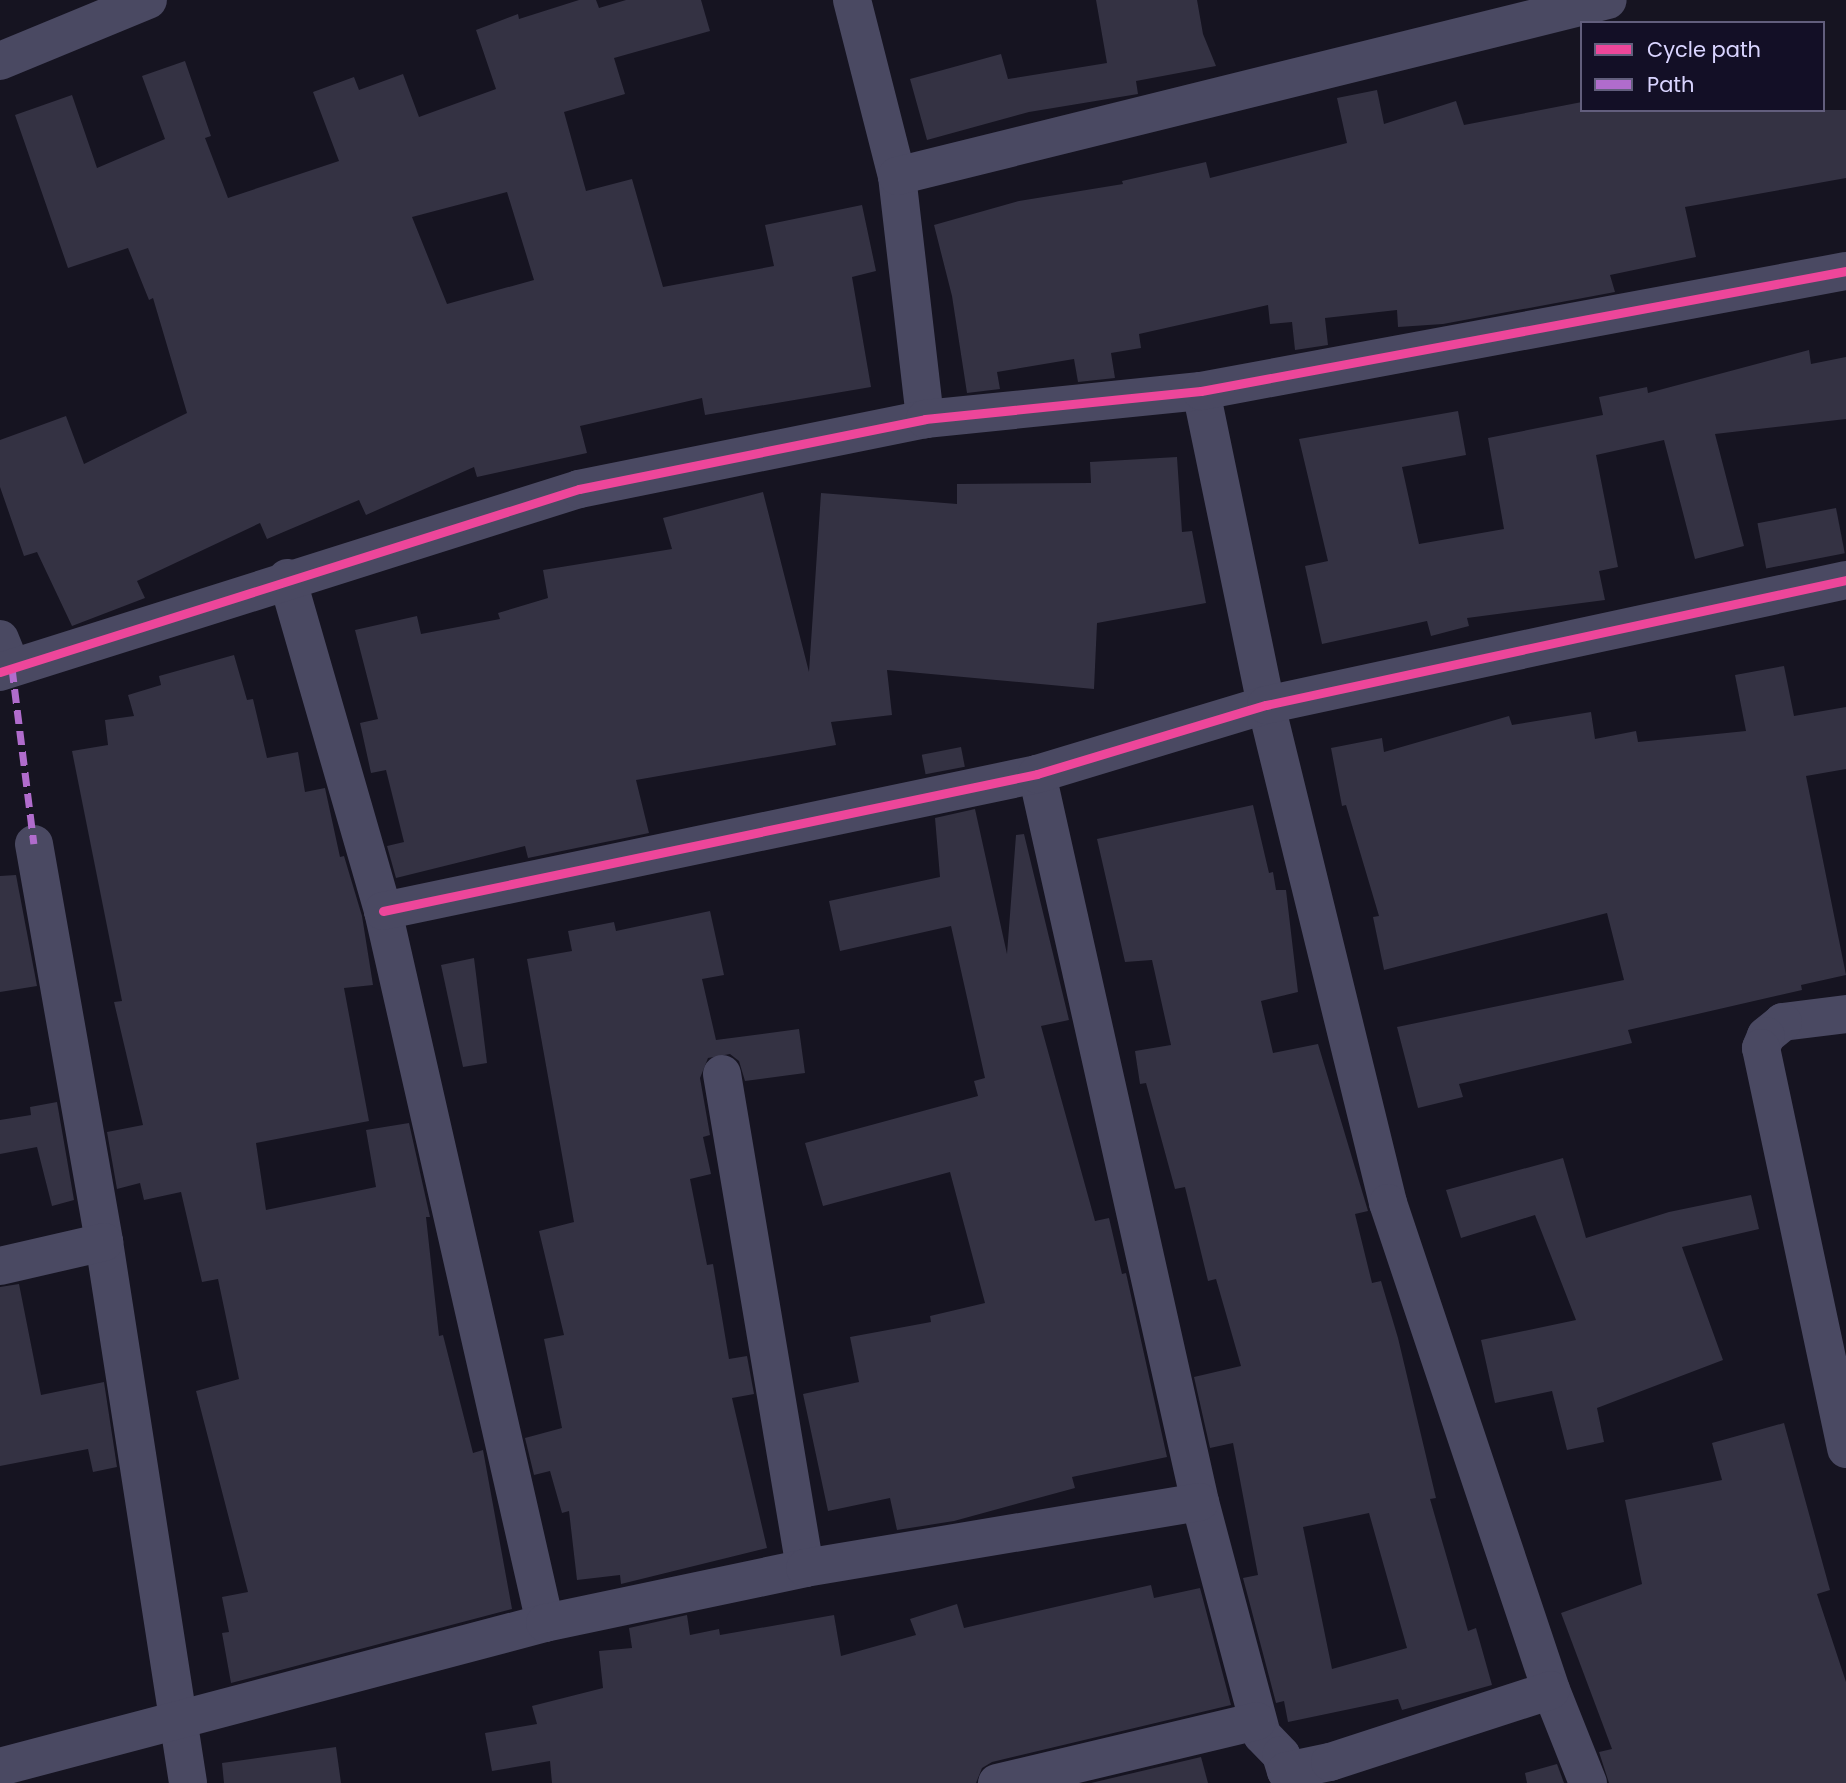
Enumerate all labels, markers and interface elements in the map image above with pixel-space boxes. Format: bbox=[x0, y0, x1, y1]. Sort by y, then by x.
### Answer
legend bbox=[1580, 21, 1825, 112]
text: Cycle path bbox=[1647, 35, 1761, 64]
text: Path bbox=[1647, 70, 1694, 99]

